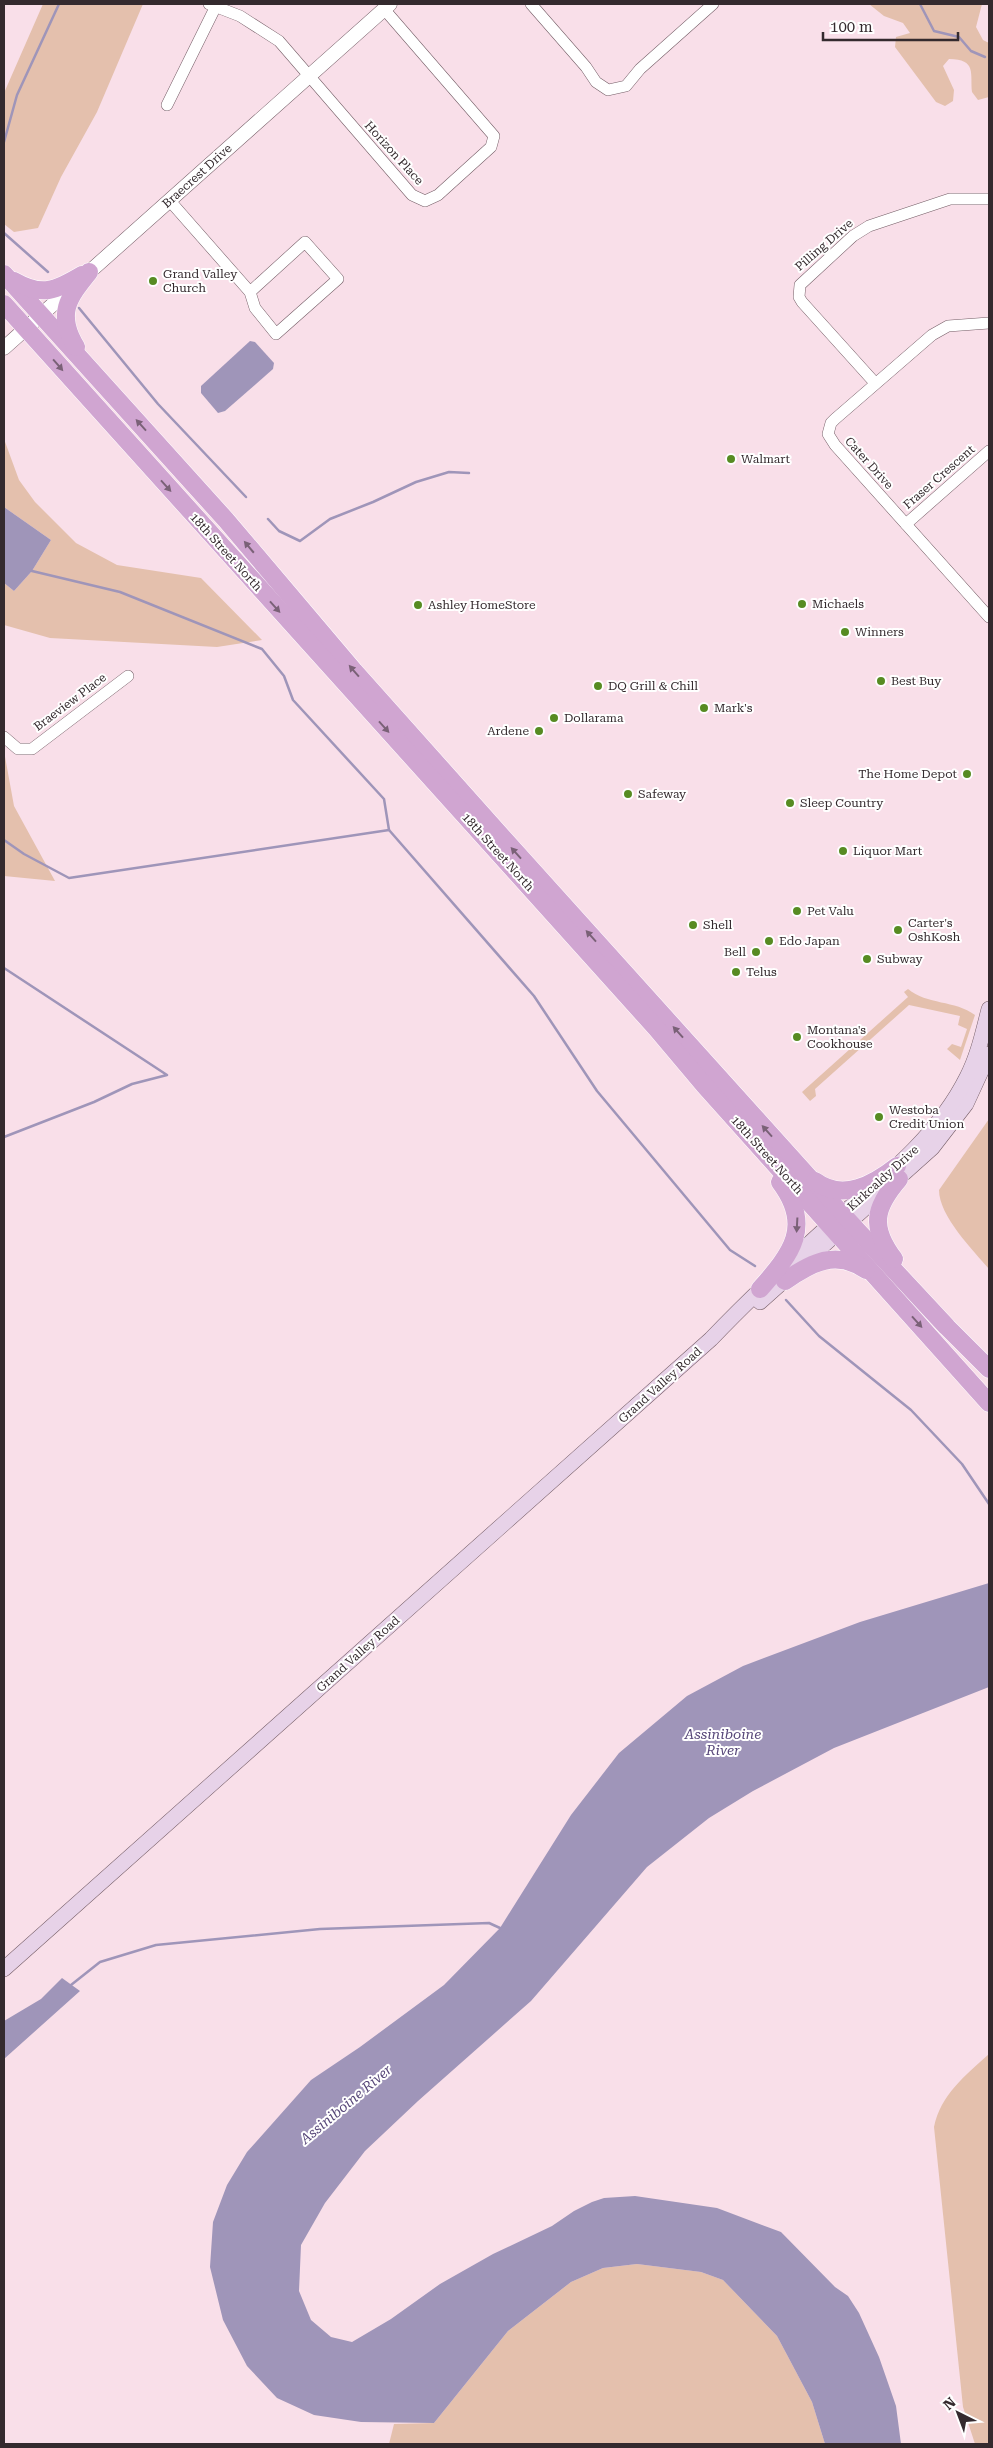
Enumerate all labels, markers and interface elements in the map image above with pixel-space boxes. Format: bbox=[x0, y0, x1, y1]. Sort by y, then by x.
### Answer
scale bar bbox=[823, 10, 958, 42]
text: 100 m bbox=[830, 18, 873, 36]
street label: Horizon Place bbox=[362, 118, 427, 188]
street label: Braecrest Drive bbox=[159, 141, 235, 211]
street label: Pilling Drive bbox=[792, 216, 856, 274]
place label: Grand Valley Church bbox=[163, 267, 238, 295]
marker: Grand Valley Church bbox=[147, 275, 159, 287]
one-way arrow bbox=[52, 359, 63, 372]
one-way arrow bbox=[135, 420, 147, 432]
street label: Cater Drive bbox=[842, 434, 896, 492]
street label: Fraser Crescent bbox=[901, 442, 978, 512]
place label: Walmart bbox=[741, 452, 790, 466]
marker: Walmart bbox=[725, 453, 737, 465]
one-way arrow bbox=[160, 480, 172, 492]
street label: 18th Street North bbox=[187, 510, 265, 594]
one-way arrow bbox=[244, 540, 255, 553]
place label: Michaels bbox=[812, 597, 864, 611]
place label: Ashley HomeStore bbox=[428, 598, 536, 612]
marker: Michaels bbox=[796, 598, 808, 610]
marker: Ashley HomeStore bbox=[412, 599, 424, 611]
one-way arrow bbox=[270, 600, 281, 613]
place label: Winners bbox=[855, 625, 904, 639]
marker: Winners bbox=[839, 626, 851, 638]
one-way arrow bbox=[348, 665, 360, 677]
street label: Braeview Place bbox=[31, 670, 109, 734]
place label: Best Buy bbox=[891, 674, 942, 688]
marker: Best Buy bbox=[875, 675, 887, 687]
place label: DQ Grill & Chill bbox=[608, 679, 698, 693]
marker: DQ Grill & Chill bbox=[592, 680, 604, 692]
place label: Mark's bbox=[714, 701, 753, 715]
marker: Mark's bbox=[698, 702, 710, 714]
place label: Dollarama bbox=[564, 711, 624, 725]
marker: Dollarama bbox=[548, 712, 560, 724]
one-way arrow bbox=[379, 721, 390, 734]
place label: Ardene bbox=[487, 724, 529, 738]
marker: Ardene bbox=[533, 725, 545, 737]
place label: The Home Depot bbox=[858, 767, 958, 781]
marker: The Home Depot bbox=[961, 768, 973, 780]
place label: Safeway bbox=[638, 787, 687, 801]
marker: Safeway bbox=[622, 788, 634, 800]
place label: Sleep Country bbox=[800, 796, 884, 810]
marker: Sleep Country bbox=[784, 797, 796, 809]
street label: 18th Street North bbox=[459, 810, 537, 894]
place label: Liquor Mart bbox=[853, 844, 923, 858]
marker: Liquor Mart bbox=[837, 845, 849, 857]
one-way arrow bbox=[511, 846, 522, 859]
place label: Pet Valu bbox=[807, 904, 854, 918]
marker: Pet Valu bbox=[791, 905, 803, 917]
place label: Carter's OshKosh bbox=[908, 916, 961, 944]
place label: Shell bbox=[703, 918, 732, 932]
marker: Shell bbox=[687, 919, 699, 931]
marker: Carter's OshKosh bbox=[892, 924, 904, 936]
one-way arrow bbox=[585, 930, 597, 942]
place label: Edo Japan bbox=[779, 934, 840, 948]
marker: Edo Japan bbox=[763, 935, 775, 947]
place label: Bell bbox=[724, 945, 746, 959]
marker: Bell bbox=[750, 946, 762, 958]
place label: Subway bbox=[877, 952, 923, 966]
marker: Subway bbox=[861, 953, 873, 965]
place label: Telus bbox=[746, 965, 777, 979]
marker: Telus bbox=[730, 966, 742, 978]
place label: Montana's Cookhouse bbox=[807, 1023, 873, 1051]
one-way arrow bbox=[672, 1026, 684, 1038]
marker: Montana's Cookhouse bbox=[791, 1031, 803, 1043]
place label: Westoba Credit Union bbox=[889, 1103, 964, 1131]
marker: Westoba Credit Union bbox=[873, 1111, 885, 1123]
street label: 18th Street North bbox=[728, 1113, 806, 1197]
one-way arrow bbox=[761, 1125, 773, 1137]
street label: Kirkcaldy Drive bbox=[845, 1142, 922, 1214]
one-way arrow bbox=[792, 1218, 800, 1234]
one-way arrow bbox=[911, 1315, 923, 1327]
street label: Grand Valley Road bbox=[616, 1344, 705, 1426]
street label: Grand Valley Road bbox=[314, 1613, 403, 1695]
water label: Assiniboine River bbox=[684, 1726, 761, 1758]
water label: Assiniboine River bbox=[296, 2061, 395, 2147]
north arrow bbox=[933, 2388, 983, 2438]
text: N bbox=[940, 2394, 959, 2413]

